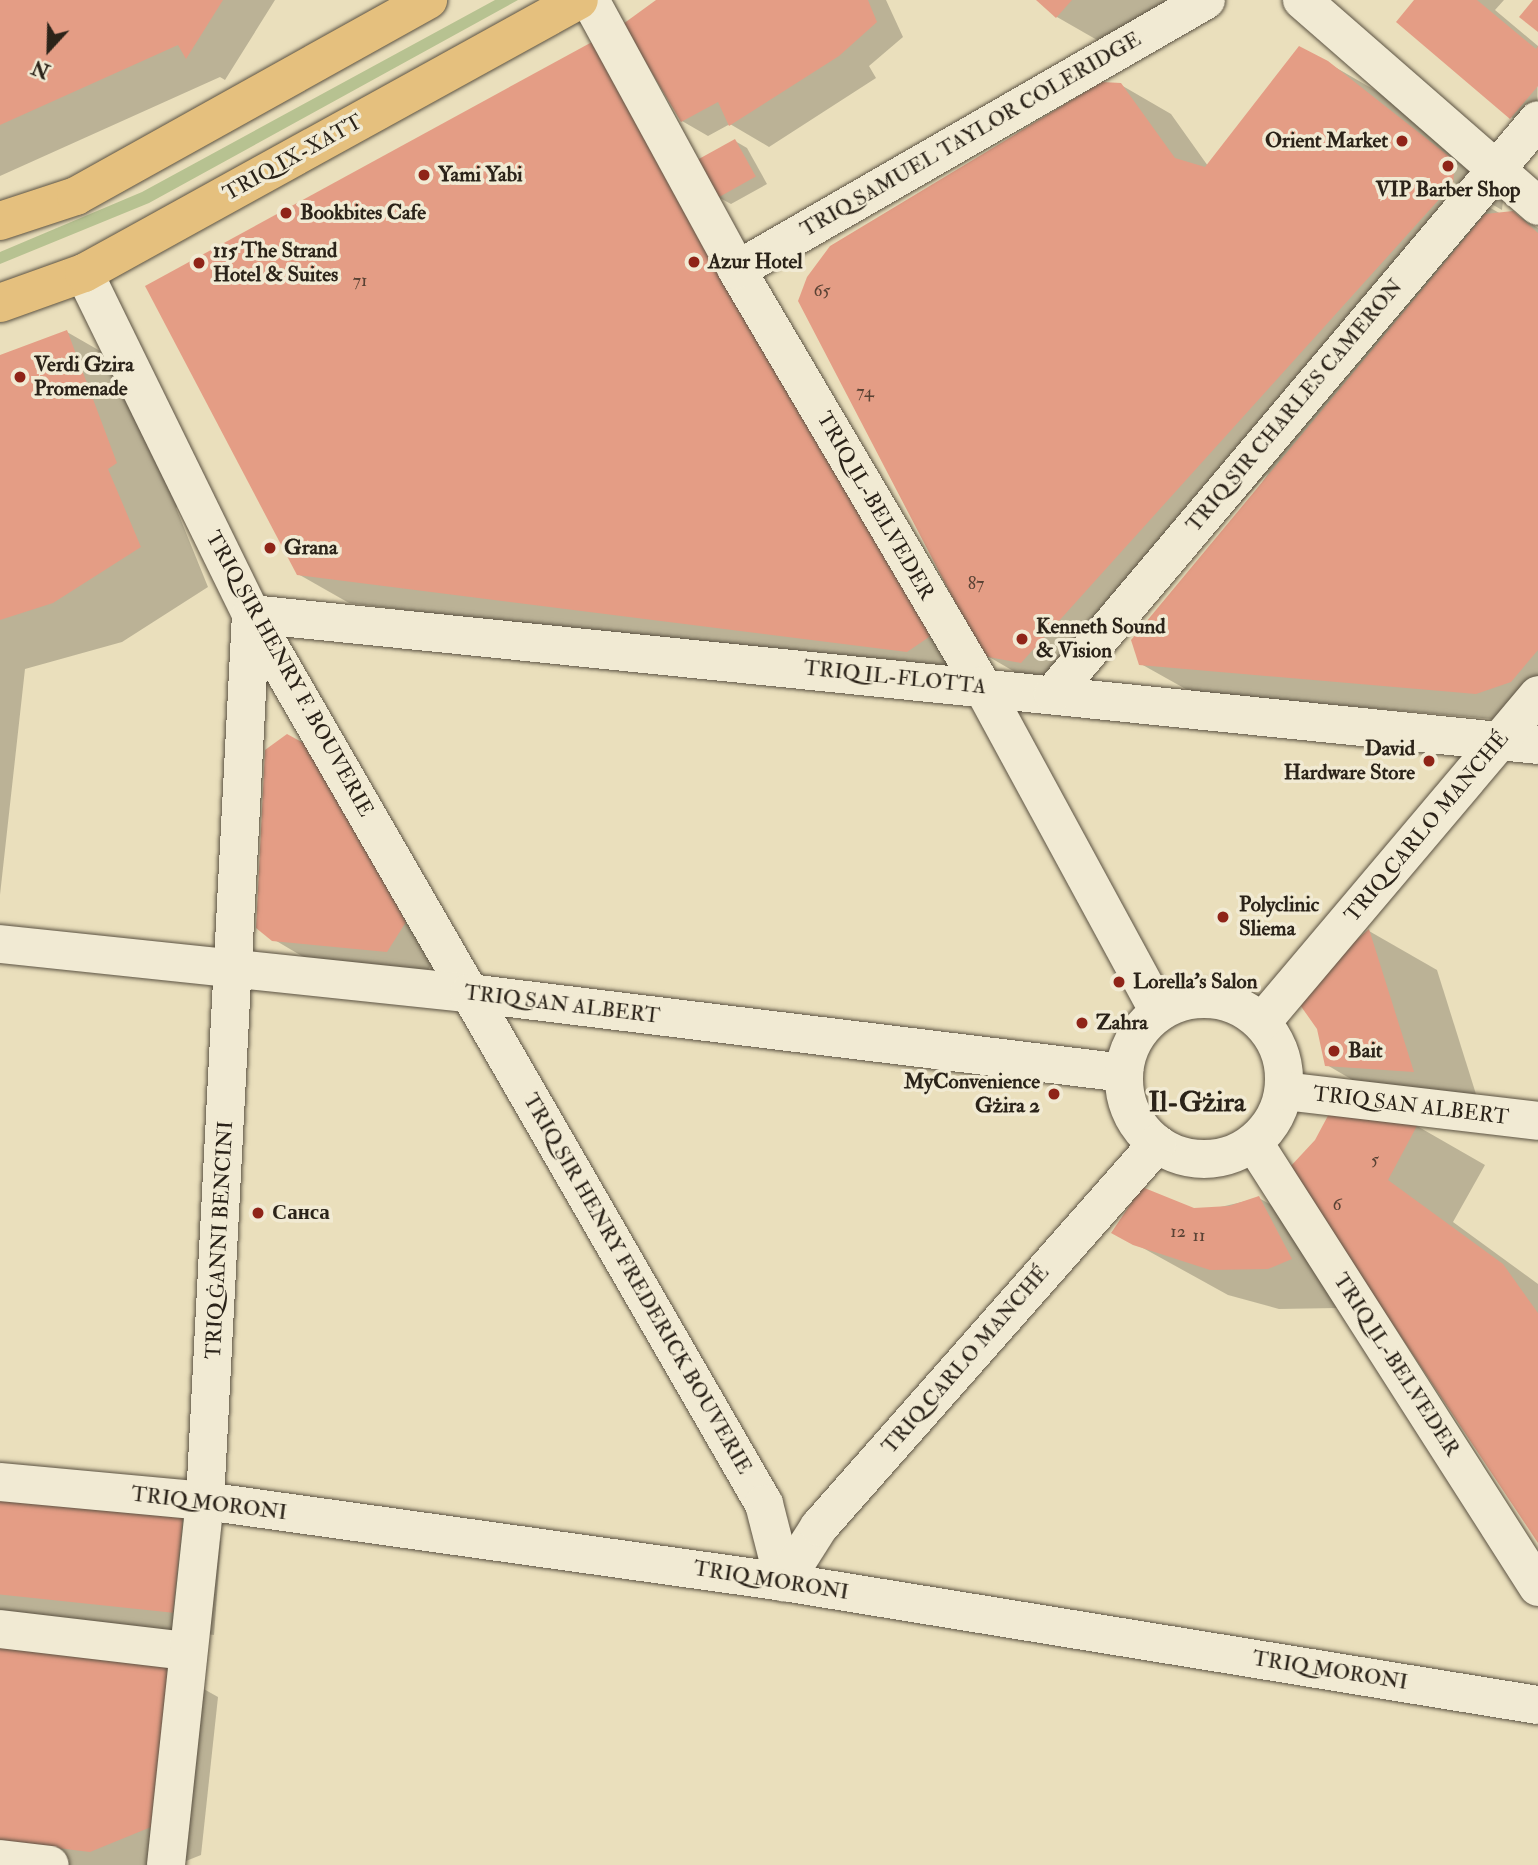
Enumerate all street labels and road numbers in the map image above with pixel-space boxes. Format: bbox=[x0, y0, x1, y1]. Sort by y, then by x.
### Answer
street label: TRIQ SAMUEL TAYLOR COLERIDGE bbox=[796, 27, 1146, 243]
street label: TRIQ IX-XATT bbox=[219, 109, 367, 207]
street label: TRIQ SIR CHARLES CAMERON bbox=[1182, 274, 1408, 538]
street label: TRIQ IL-BELVEDER bbox=[811, 407, 939, 605]
street label: TRIQ SIR HENRY F. BOUVERIE bbox=[200, 527, 378, 821]
street label: TRIQ IL-FLOTTA bbox=[802, 656, 988, 700]
street label: TRIQ CARLO MANCHÉ bbox=[1340, 726, 1514, 928]
street label: TRIQ SAN ALBERT bbox=[463, 981, 661, 1029]
street label: TRIQ SAN ALBERT bbox=[1312, 1082, 1510, 1130]
street label: TRIQ SIR HENRY FREDERICK BOUVERIE bbox=[517, 1089, 757, 1479]
street label: TRIQ ĠANNI BENCINI bbox=[201, 1120, 239, 1360]
street label: TRIQ CARLO MANCHÉ bbox=[877, 1261, 1055, 1459]
street label: TRIQ IL-BELVEDER bbox=[1327, 1269, 1465, 1461]
street label: TRIQ MORONI bbox=[130, 1482, 288, 1526]
street label: TRIQ MORONI bbox=[692, 1556, 850, 1606]
street label: TRIQ MORONI bbox=[1251, 1646, 1409, 1696]

